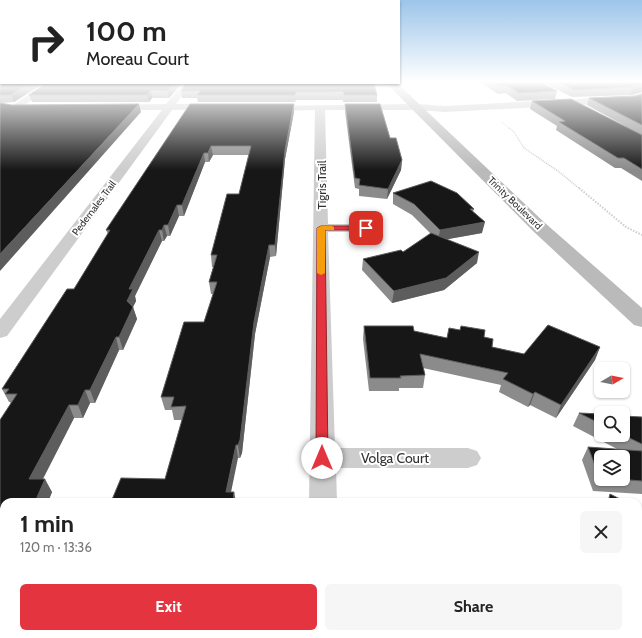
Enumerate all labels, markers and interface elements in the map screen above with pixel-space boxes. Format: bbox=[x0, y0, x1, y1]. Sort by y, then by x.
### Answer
text: 100 m bbox=[86, 14, 167, 48]
icon: right bbox=[20, 16, 72, 68]
text: Moreau Court bbox=[86, 48, 189, 70]
street label: Tigris Trail bbox=[314, 160, 329, 210]
street label: Trinity Boulevard bbox=[485, 174, 545, 232]
street label: Pedernales Trail bbox=[69, 177, 119, 238]
pin bbox=[349, 211, 383, 245]
icon: arrive bbox=[355, 217, 377, 239]
north arrow bbox=[594, 362, 630, 398]
map controls bbox=[594, 362, 630, 486]
button: search bbox=[594, 406, 630, 442]
position arrow bbox=[301, 437, 343, 479]
street label: Volga Court bbox=[361, 449, 429, 467]
button: layers bbox=[594, 450, 630, 486]
text: 1 min bbox=[20, 509, 74, 538]
button: close bbox=[580, 511, 622, 553]
text: 120 m · 13:36 bbox=[20, 539, 92, 555]
button: Exit bbox=[20, 584, 317, 630]
button: Share bbox=[325, 584, 622, 630]

